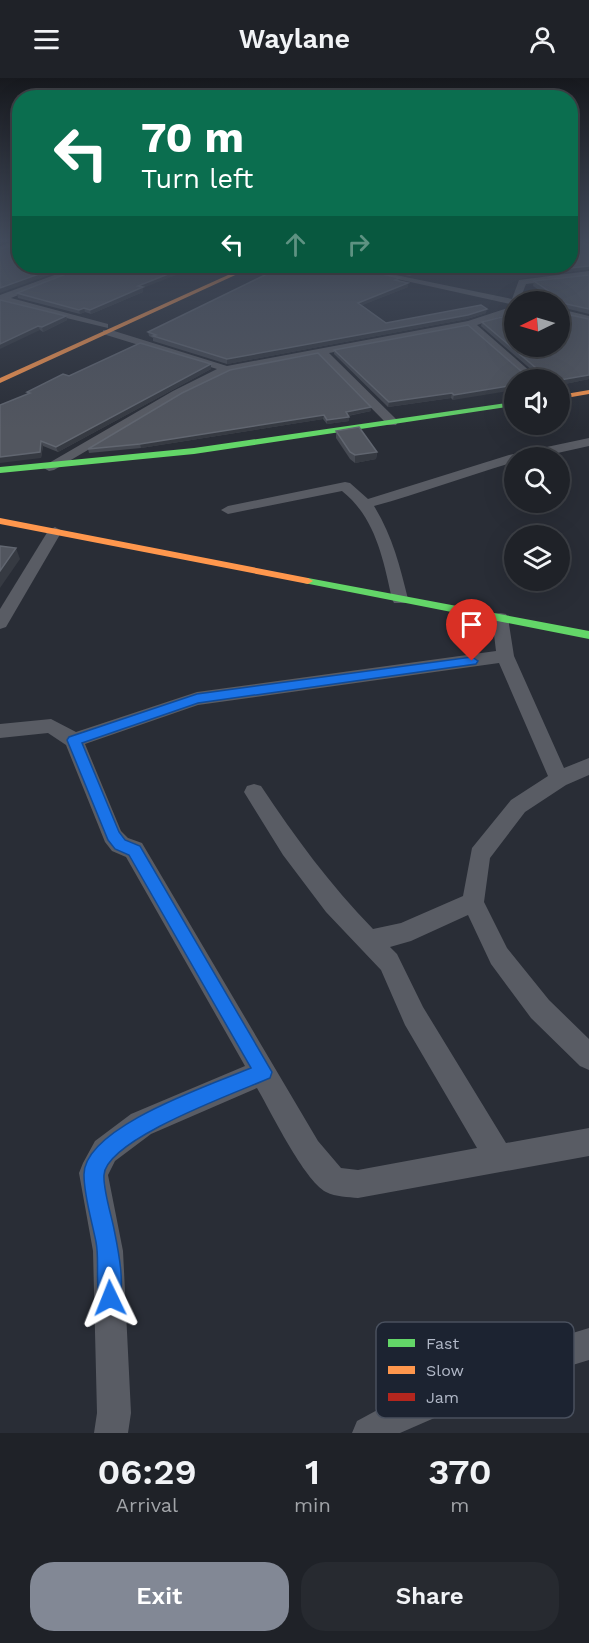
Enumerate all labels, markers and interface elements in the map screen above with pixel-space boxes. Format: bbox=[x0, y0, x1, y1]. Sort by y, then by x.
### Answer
icon: menu bbox=[30, 23, 63, 56]
text: Waylane bbox=[239, 23, 350, 55]
icon: person bbox=[526, 23, 559, 56]
text: 70 m bbox=[141, 113, 244, 162]
icon: left bbox=[42, 114, 120, 192]
text: Turn left bbox=[141, 163, 253, 195]
icon: left bbox=[216, 228, 249, 261]
icon: ahead bbox=[279, 228, 312, 261]
icon: right bbox=[342, 228, 375, 261]
north arrow bbox=[504, 291, 570, 357]
map controls bbox=[504, 291, 570, 591]
button: sound bbox=[504, 369, 570, 435]
button: search bbox=[504, 447, 570, 513]
button: layers bbox=[504, 525, 570, 591]
pin bbox=[446, 599, 497, 661]
icon: arrive bbox=[455, 608, 488, 641]
position arrow bbox=[78, 1266, 142, 1330]
legend bbox=[376, 1322, 574, 1418]
text: Fast bbox=[426, 1334, 459, 1353]
text: Slow bbox=[426, 1361, 464, 1380]
text: Jam bbox=[426, 1388, 459, 1407]
text: 06:29 bbox=[97, 1451, 197, 1493]
text: 1 bbox=[305, 1451, 320, 1493]
text: 370 bbox=[428, 1451, 492, 1493]
text: Arrival bbox=[116, 1493, 178, 1517]
text: min bbox=[294, 1493, 331, 1517]
text: m bbox=[450, 1493, 469, 1517]
button: Exit bbox=[30, 1562, 289, 1631]
button: Share bbox=[301, 1562, 559, 1631]

